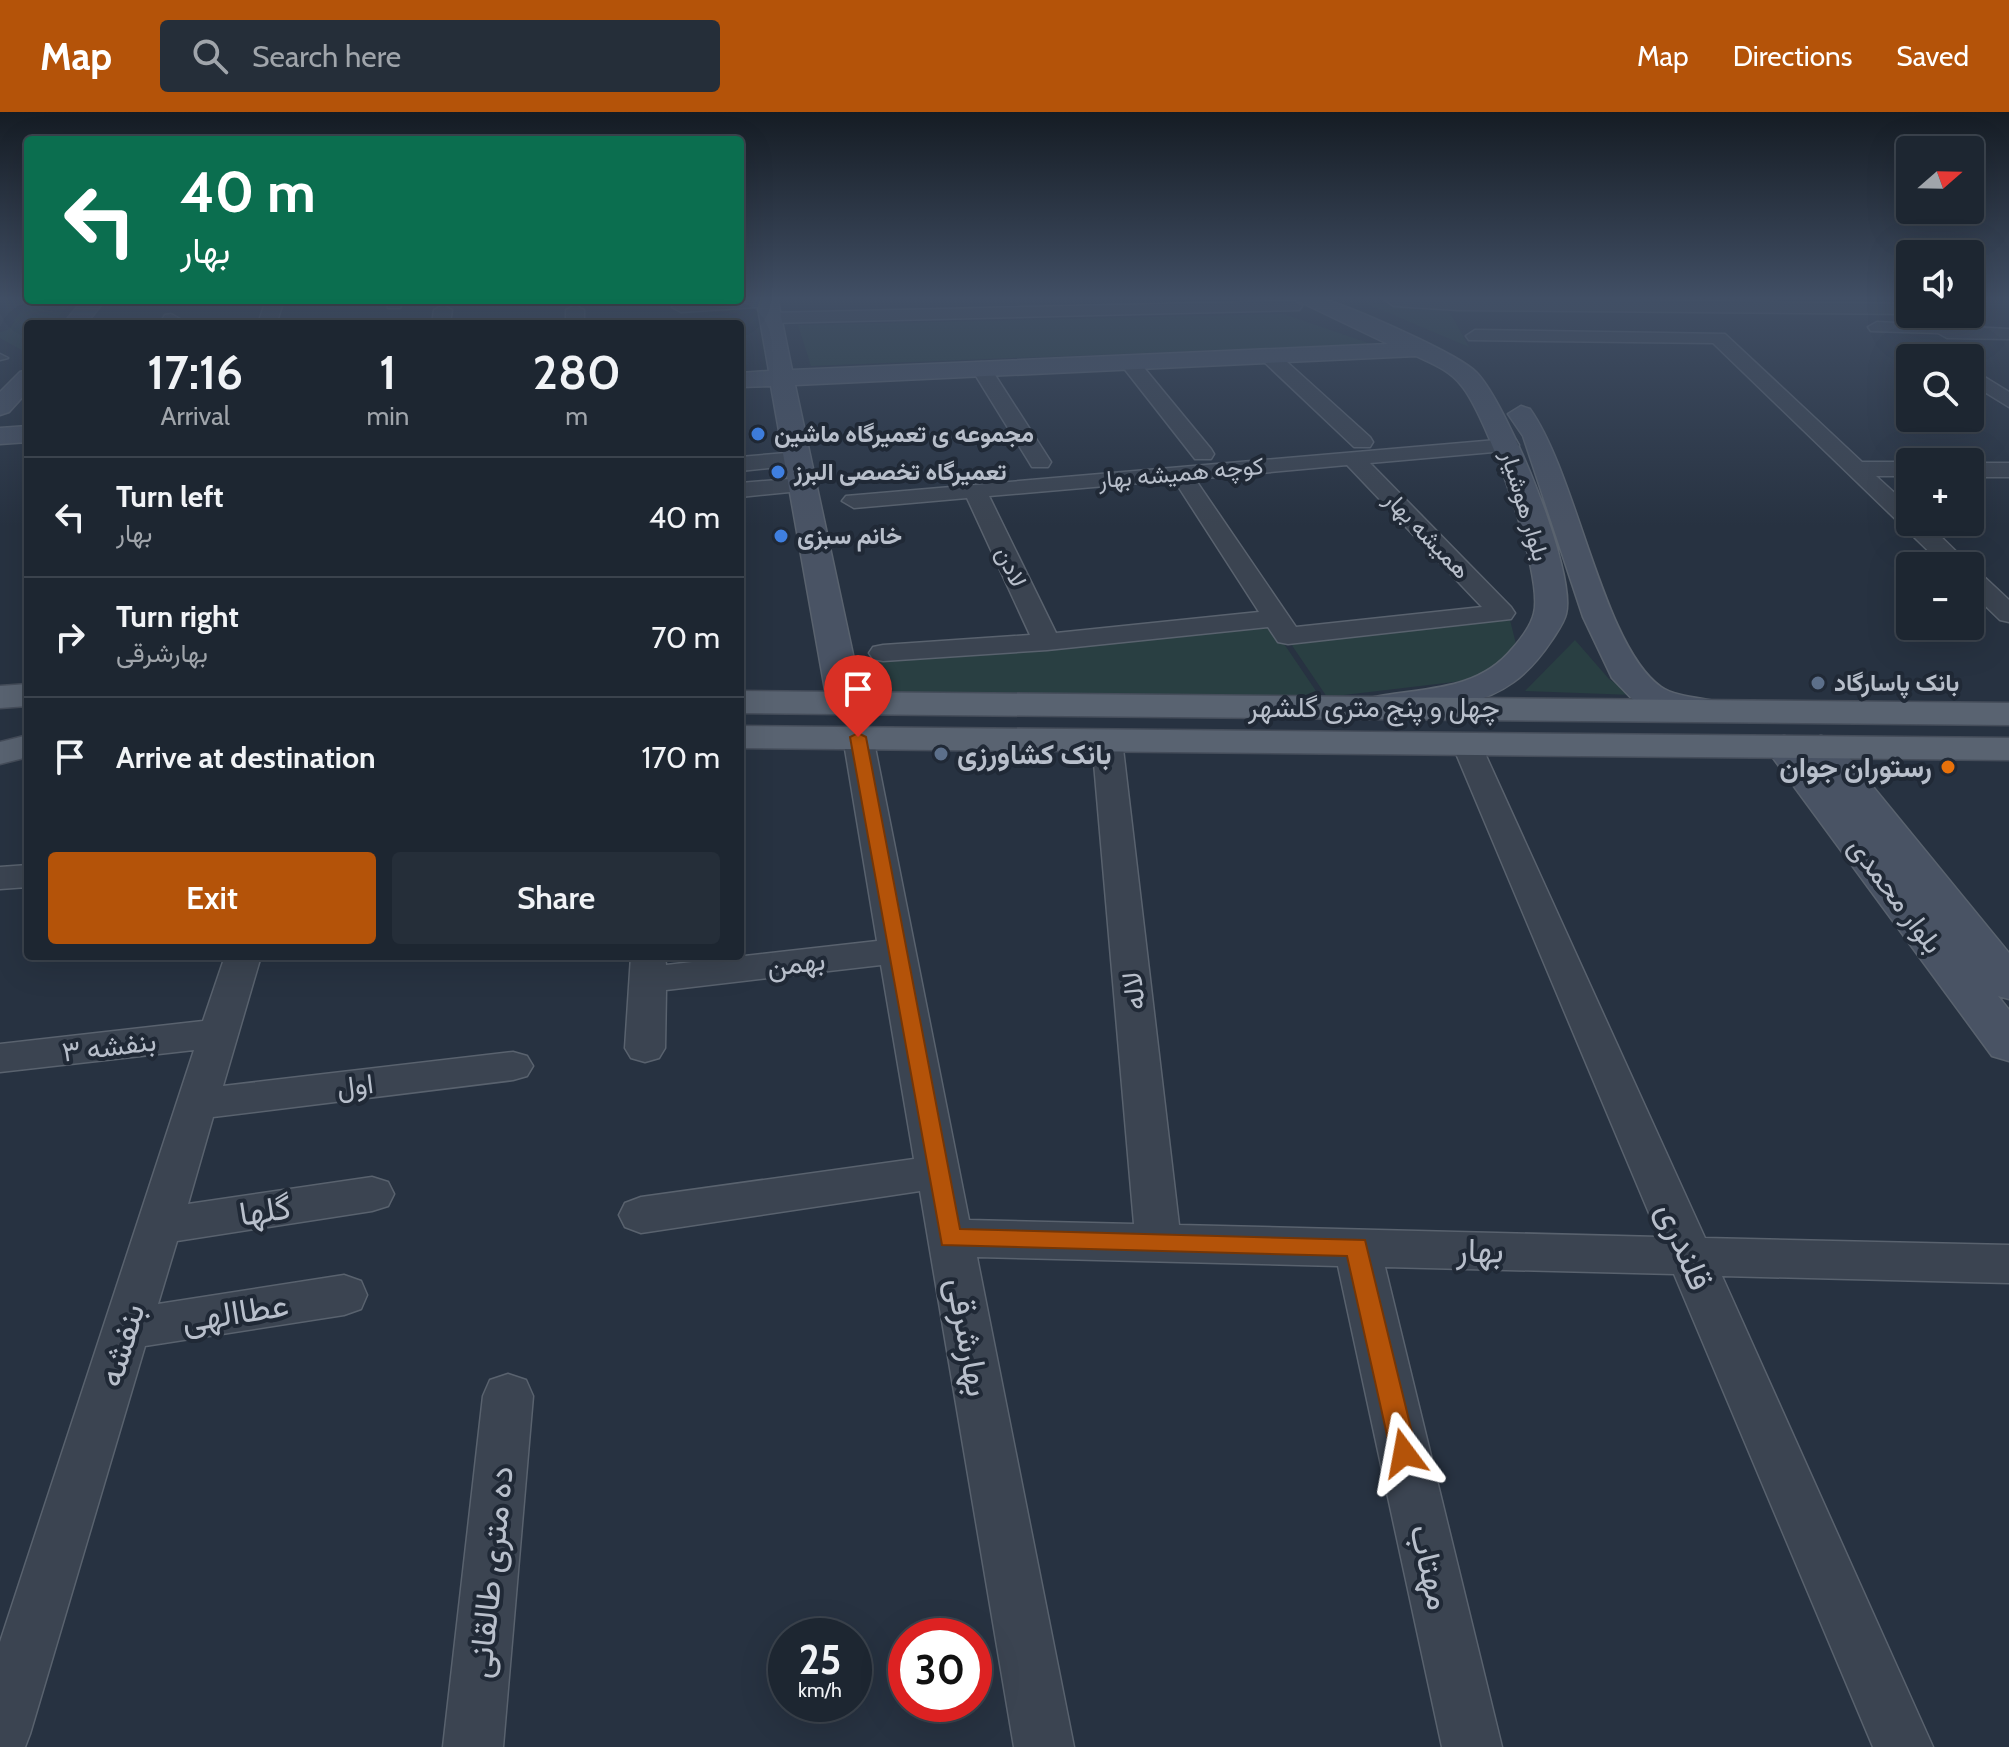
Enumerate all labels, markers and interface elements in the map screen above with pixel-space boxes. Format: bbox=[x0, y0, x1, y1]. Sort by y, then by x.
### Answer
search box bbox=[160, 20, 720, 92]
text: Map bbox=[40, 33, 112, 80]
icon: search bbox=[188, 34, 232, 78]
text: Search here bbox=[252, 38, 401, 75]
text: Map bbox=[1637, 39, 1689, 73]
text: Directions bbox=[1733, 39, 1852, 73]
text: Saved bbox=[1896, 39, 1969, 73]
north arrow bbox=[1896, 136, 1984, 224]
map controls bbox=[1896, 136, 1984, 640]
text: 40 m bbox=[180, 158, 316, 226]
icon: left bbox=[48, 168, 152, 272]
text: بهار bbox=[180, 228, 230, 272]
button: sound bbox=[1896, 240, 1984, 328]
text: 17:16 bbox=[147, 343, 243, 401]
text: 1 bbox=[379, 343, 396, 401]
text: 280 bbox=[533, 343, 621, 401]
button: search bbox=[1896, 344, 1984, 432]
text: Arrival bbox=[161, 400, 230, 432]
text: min bbox=[366, 400, 409, 432]
text: m bbox=[565, 400, 588, 432]
place label: مجموعه ی تعمیرگاه ماشین bbox=[774, 419, 1034, 449]
marker: مجموعه ی تعمیرگاه ماشین bbox=[749, 425, 767, 443]
street label: بلوار هوشیار bbox=[1494, 446, 1556, 565]
button: + bbox=[1896, 448, 1984, 536]
street label: کوچه همیشه بهار bbox=[1096, 451, 1265, 496]
place label: تعمیرگاه تخصصی البرز bbox=[793, 457, 1007, 487]
marker: تعمیرگاه تخصصی البرز bbox=[769, 463, 787, 481]
text: Turn left bbox=[116, 478, 224, 515]
street label: همیشه بهار bbox=[1377, 484, 1476, 585]
icon: left bbox=[48, 495, 92, 539]
text: 40 m bbox=[649, 499, 720, 536]
text: بهار bbox=[116, 517, 152, 549]
place label: خانم سبزی bbox=[797, 521, 902, 552]
marker: خانم سبزی bbox=[772, 527, 790, 545]
street label: لادن bbox=[990, 542, 1033, 592]
button: − bbox=[1896, 552, 1984, 640]
text: Turn right bbox=[116, 598, 239, 635]
icon: right bbox=[48, 615, 92, 659]
text: 70 m bbox=[651, 619, 720, 656]
text: بهارشرقی bbox=[116, 637, 208, 669]
pin bbox=[824, 655, 892, 737]
icon: arrive bbox=[836, 667, 880, 711]
place label: بانک پاسارگاد bbox=[1834, 668, 1959, 699]
marker: بانک پاسارگاد bbox=[1809, 674, 1827, 692]
street label: چهل و پنج متری گلشهر bbox=[1247, 690, 1500, 727]
icon: arrive bbox=[48, 735, 92, 779]
place label: بانک کشاورزی bbox=[957, 737, 1112, 772]
text: Arrive at destination bbox=[116, 739, 376, 776]
text: 170 m bbox=[641, 739, 720, 776]
marker: بانک کشاورزی bbox=[932, 745, 950, 763]
place label: رستوران جوان bbox=[1779, 750, 1932, 785]
marker: رستوران جوان bbox=[1939, 758, 1957, 776]
street label: بلوار محمدی bbox=[1840, 830, 1951, 960]
button: Exit bbox=[48, 852, 376, 944]
button: Share bbox=[392, 852, 720, 944]
street label: بهمن bbox=[765, 943, 827, 984]
street label: لاله bbox=[1114, 970, 1152, 1012]
street label: بنفشه ۳ bbox=[60, 1023, 158, 1069]
street label: اول bbox=[335, 1066, 375, 1105]
street label: گلها bbox=[236, 1185, 294, 1235]
street label: قلندری bbox=[1648, 1196, 1722, 1296]
street label: بهار bbox=[1455, 1229, 1504, 1271]
street label: بهارشرقی bbox=[938, 1274, 1000, 1400]
street label: عطاالهی bbox=[179, 1283, 291, 1341]
street label: بنفشه bbox=[89, 1298, 153, 1392]
position arrow bbox=[1362, 1411, 1446, 1495]
street label: ده متری طالقانی bbox=[458, 1464, 522, 1680]
street label: مهتاب bbox=[1401, 1520, 1461, 1614]
speed limit sign: 30 bbox=[888, 1618, 992, 1722]
text: 25 bbox=[799, 1635, 841, 1684]
text: km/h bbox=[798, 1678, 842, 1702]

